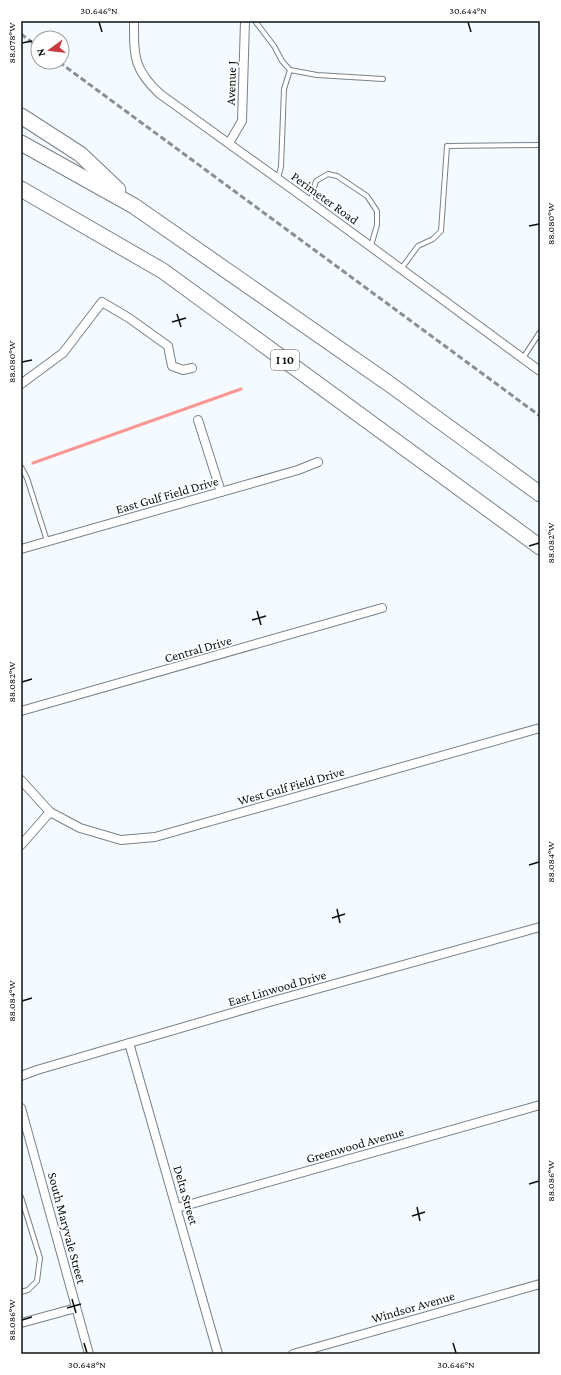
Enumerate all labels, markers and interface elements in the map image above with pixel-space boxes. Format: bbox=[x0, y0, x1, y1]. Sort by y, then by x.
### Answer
text: 30.646°N bbox=[80, 5, 118, 16]
text: 30.644°N bbox=[449, 5, 487, 16]
text: 88.078°W bbox=[6, 22, 17, 63]
north arrow bbox=[30, 30, 70, 70]
text: N bbox=[33, 47, 47, 58]
street label: Avenue J bbox=[223, 60, 239, 106]
street label: Perimeter Road bbox=[288, 169, 362, 228]
text: 88.080°W bbox=[545, 202, 556, 245]
text: 88.080°W bbox=[6, 340, 17, 383]
road number: I 10 bbox=[271, 350, 299, 370]
street label: East Gulf Field Drive bbox=[114, 473, 220, 517]
text: 88.082°W bbox=[545, 522, 556, 564]
street label: Central Drive bbox=[163, 632, 234, 666]
text: 88.082°W bbox=[6, 661, 17, 703]
street label: West Gulf Field Drive bbox=[236, 764, 346, 808]
text: 88.084°W bbox=[545, 840, 556, 883]
street label: East Linwood Drive bbox=[226, 967, 328, 1009]
text: 88.084°W bbox=[6, 979, 17, 1022]
street label: Greenwood Avenue bbox=[304, 1124, 406, 1166]
text: 88.086°W bbox=[545, 1160, 556, 1202]
street label: Delta Street bbox=[170, 1164, 202, 1227]
street label: South Maryvale Street bbox=[45, 1171, 89, 1286]
street label: Windsor Avenue bbox=[370, 1288, 457, 1326]
text: 88.086°W bbox=[6, 1299, 17, 1341]
text: 30.648°N bbox=[68, 1359, 106, 1370]
text: 30.646°N bbox=[437, 1359, 475, 1370]

